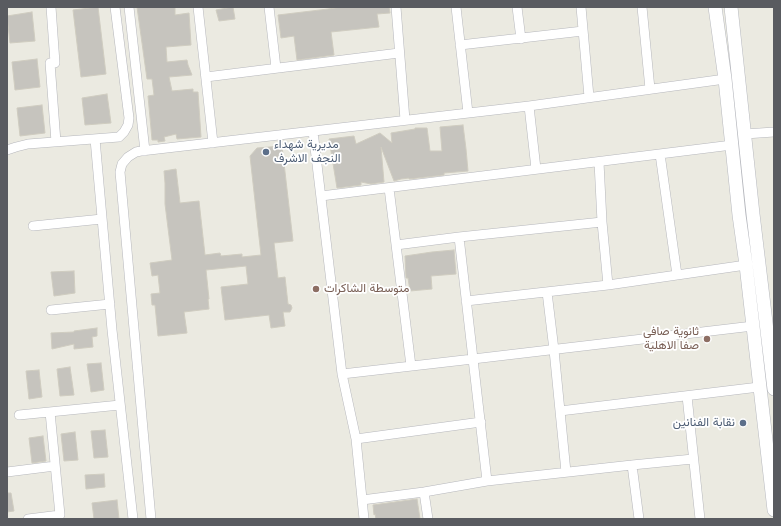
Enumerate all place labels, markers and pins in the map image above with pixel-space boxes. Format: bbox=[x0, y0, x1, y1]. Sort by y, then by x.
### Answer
place label: مديرية شهداء النجف الاشرف bbox=[274, 138, 340, 166]
marker: مديرية شهداء النجف الاشرف bbox=[261, 147, 271, 157]
place label: متوسطة الشاكرات bbox=[324, 282, 409, 296]
marker: متوسطة الشاكرات bbox=[311, 284, 321, 294]
place label: ثانوية صافي صفا الاهلية bbox=[643, 325, 699, 353]
marker: ثانوية صافي صفا الاهلية bbox=[702, 334, 712, 344]
place label: نقابة الفنانين bbox=[673, 416, 735, 430]
marker: نقابة الفنانين bbox=[738, 418, 748, 428]

